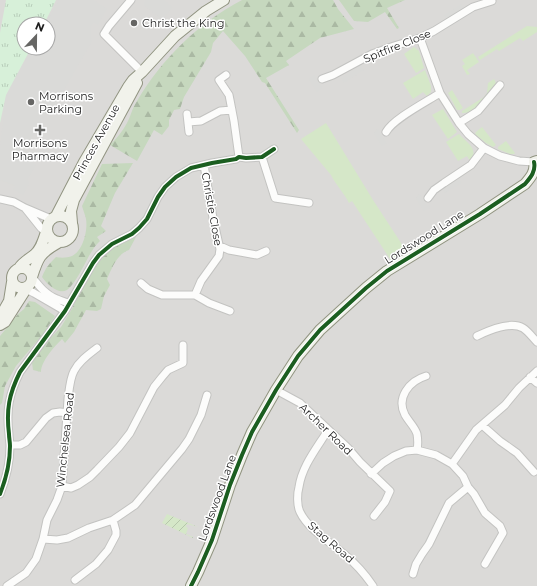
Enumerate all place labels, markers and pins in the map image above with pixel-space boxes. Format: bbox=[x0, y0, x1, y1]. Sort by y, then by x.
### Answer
place label: Christ the King bbox=[142, 16, 224, 30]
marker: Christ the King bbox=[129, 18, 139, 28]
place label: Morrisons Parking bbox=[39, 89, 94, 116]
marker: Morrisons Parking bbox=[26, 97, 36, 107]
marker: Morrisons Pharmacy bbox=[35, 125, 45, 135]
place label: Morrisons Pharmacy bbox=[12, 136, 68, 163]

